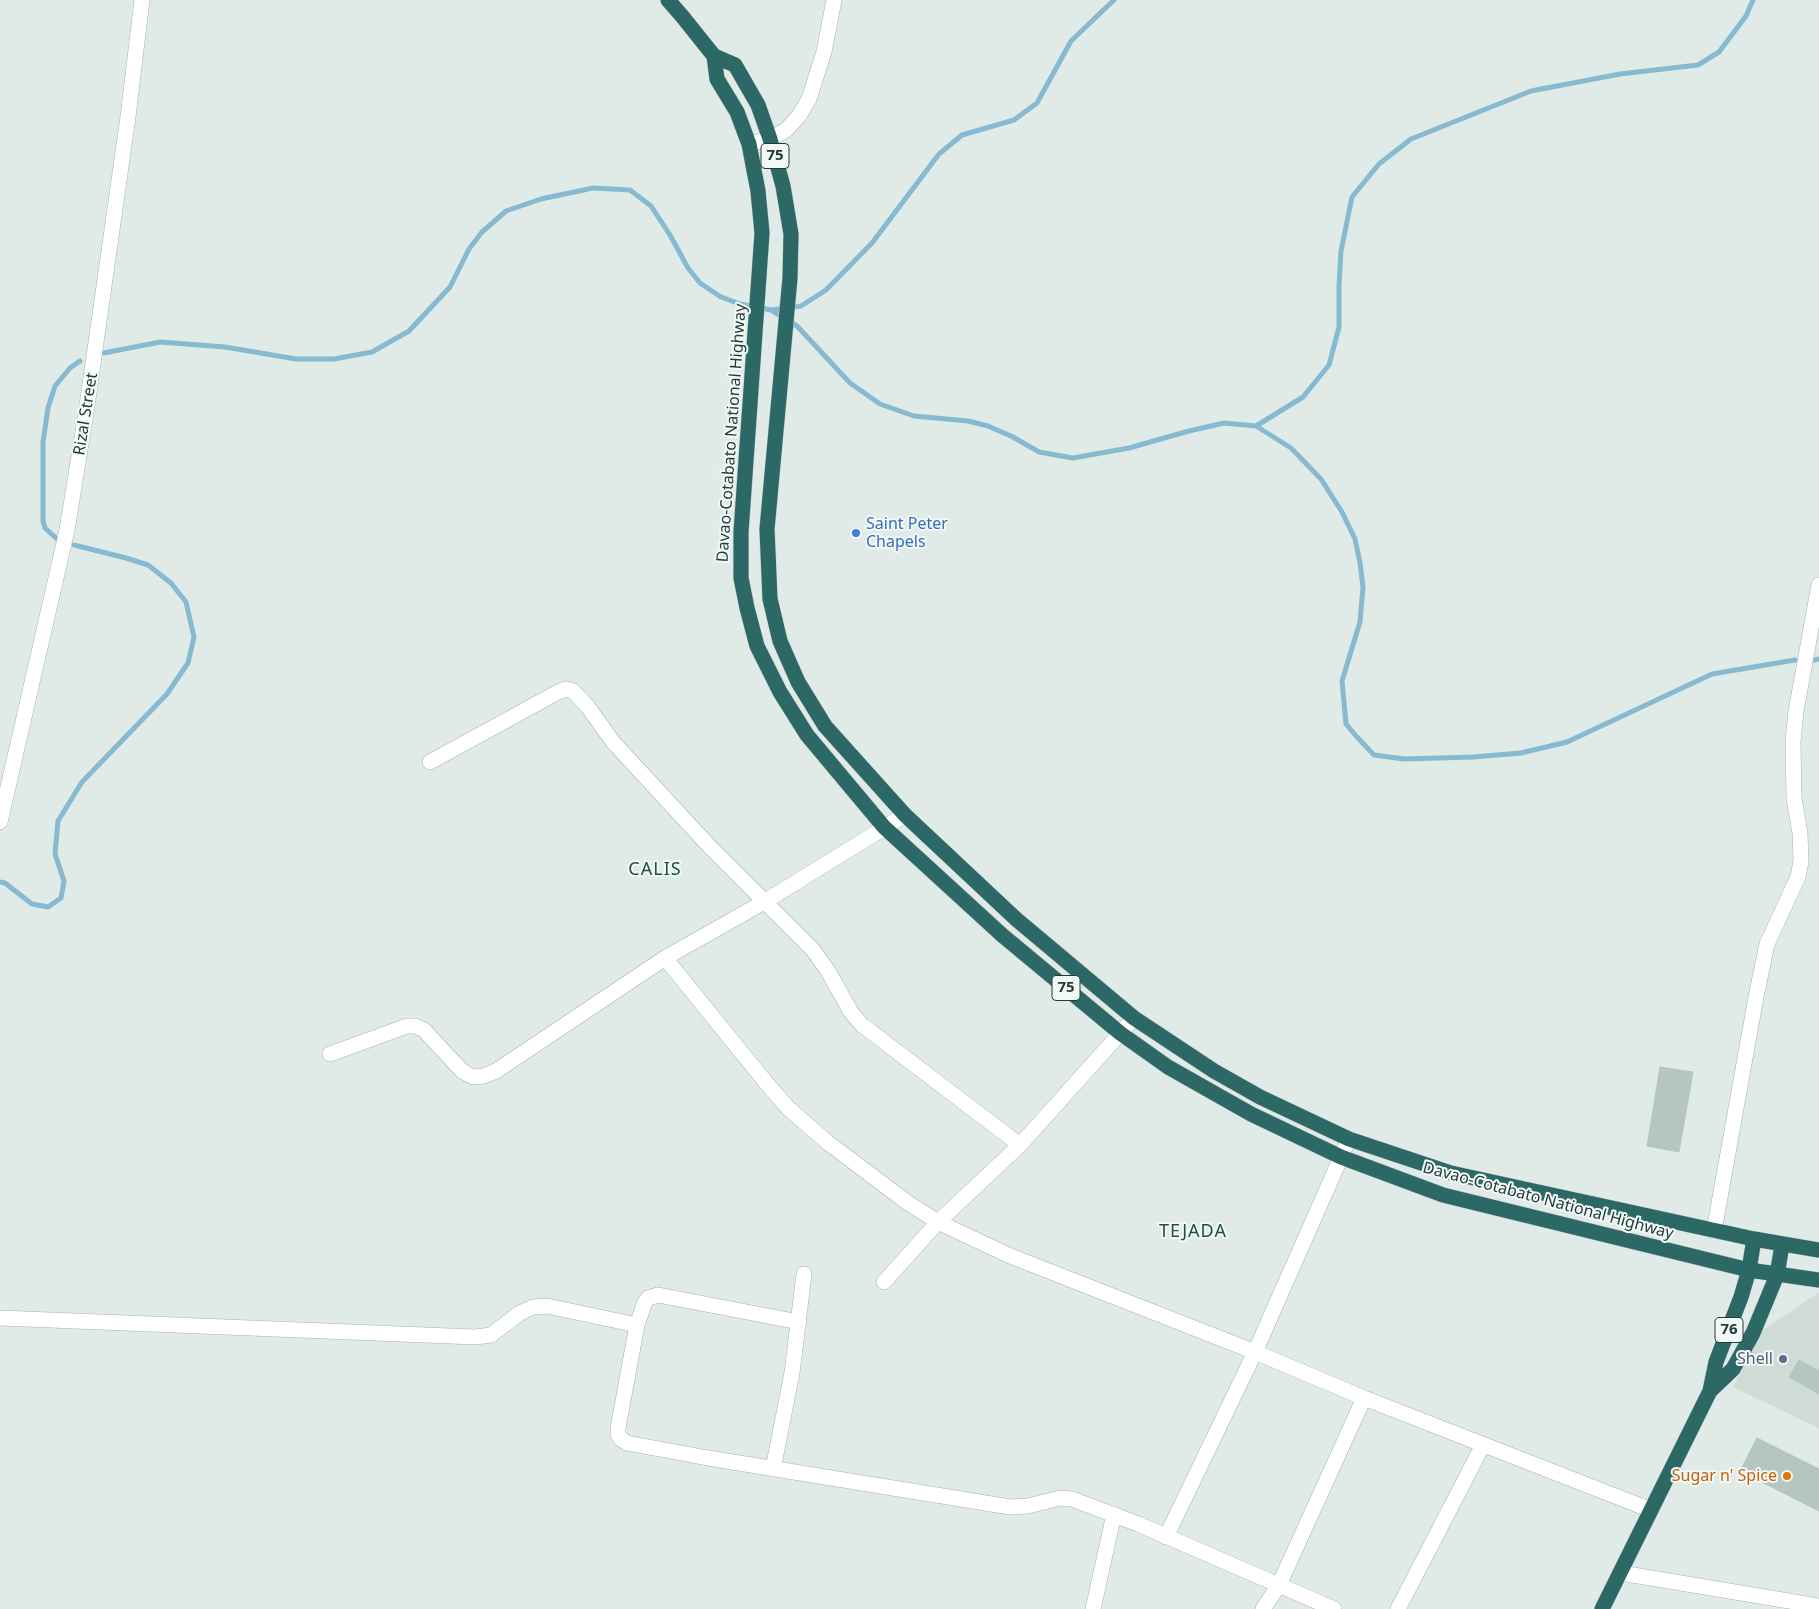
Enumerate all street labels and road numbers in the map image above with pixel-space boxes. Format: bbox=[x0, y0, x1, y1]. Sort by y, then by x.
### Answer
road number: 75 bbox=[761, 144, 789, 168]
street label: Davao-Cotabato National Highway bbox=[713, 303, 751, 563]
street label: Rizal Street bbox=[70, 371, 102, 457]
road number: 75 bbox=[1052, 976, 1080, 1000]
street label: Davao-Cotabato National Highway bbox=[1420, 1158, 1676, 1244]
road number: 76 bbox=[1715, 1318, 1743, 1342]

